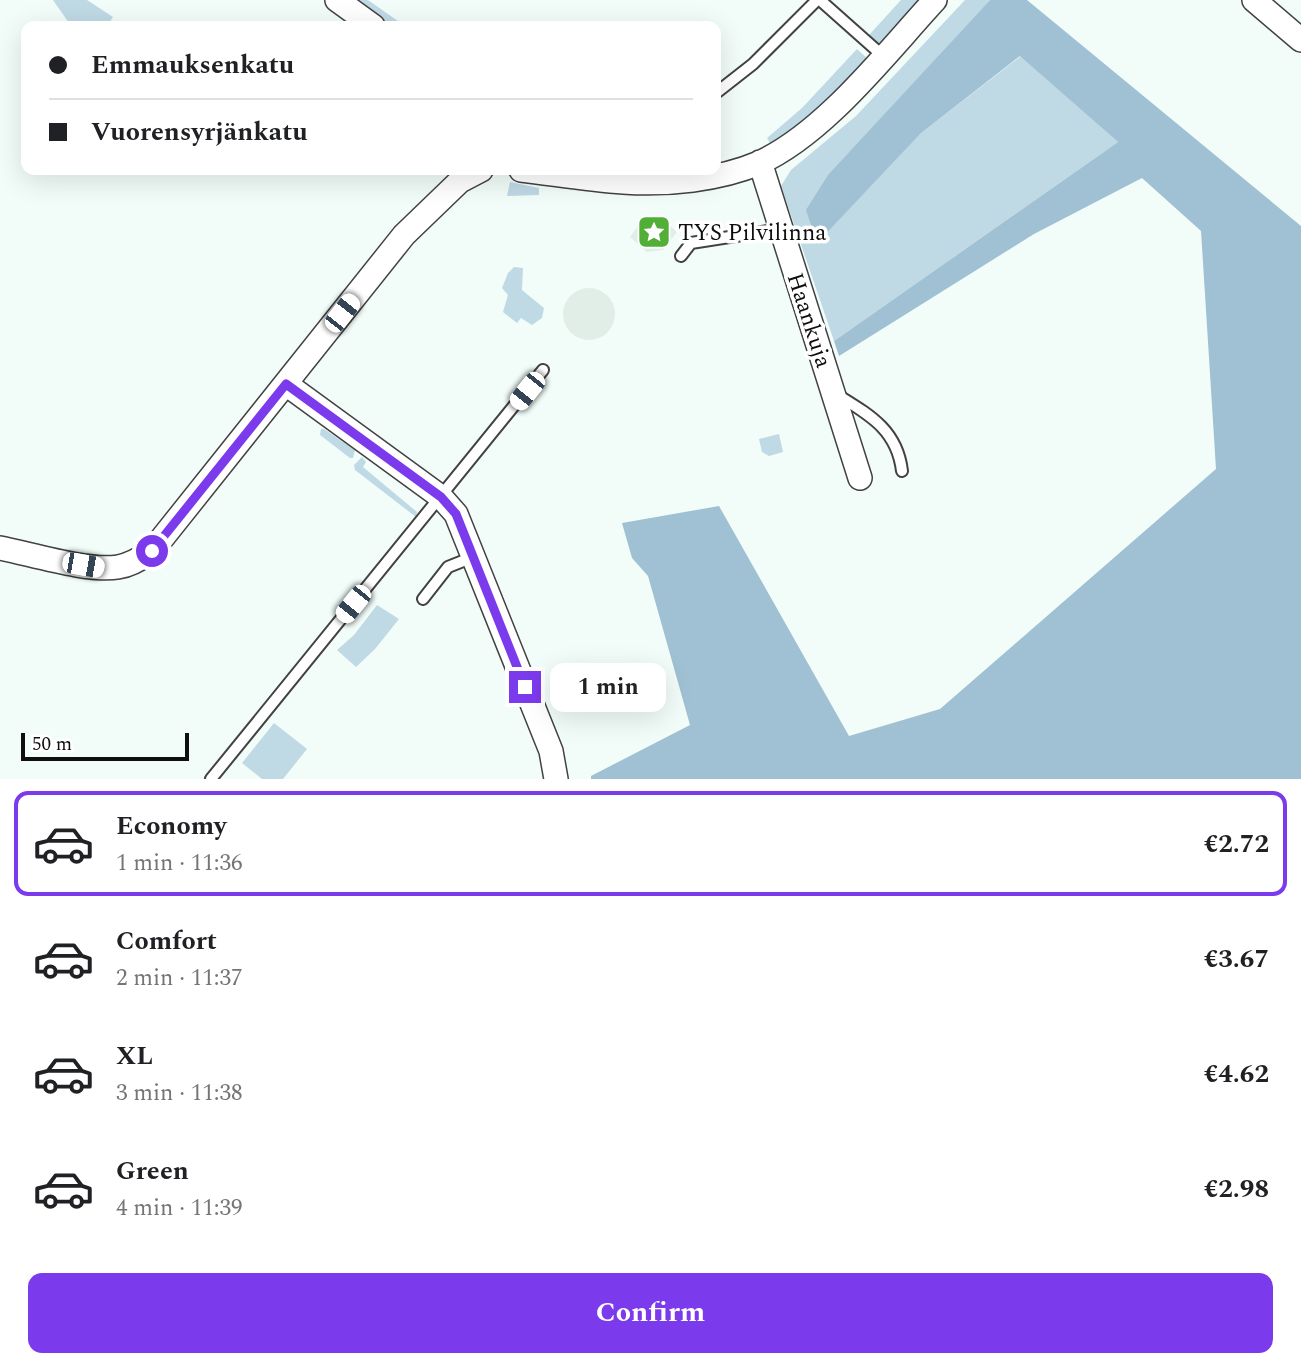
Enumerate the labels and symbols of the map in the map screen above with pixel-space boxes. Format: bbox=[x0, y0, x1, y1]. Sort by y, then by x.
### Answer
place icon: TYS Pilvilinna bbox=[635, 213, 673, 251]
place label: TYS Pilvilinna bbox=[678, 216, 827, 251]
street label: Haankuja bbox=[777, 268, 840, 373]
car bbox=[321, 290, 364, 336]
car bbox=[506, 368, 549, 414]
route start bbox=[136, 535, 168, 567]
car bbox=[61, 551, 106, 579]
car bbox=[332, 581, 375, 627]
callout: 1 min bbox=[550, 662, 665, 712]
route end bbox=[509, 671, 541, 703]
scale bar bbox=[21, 730, 189, 762]

